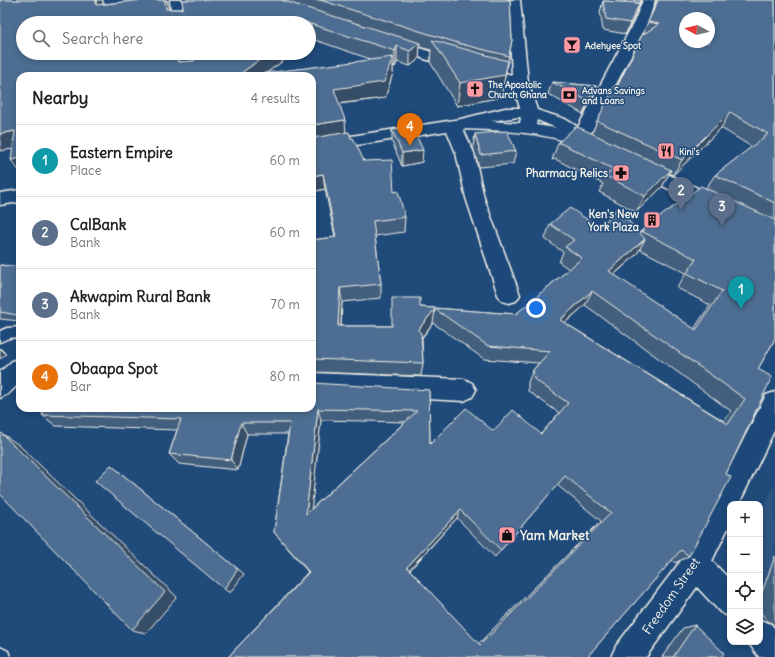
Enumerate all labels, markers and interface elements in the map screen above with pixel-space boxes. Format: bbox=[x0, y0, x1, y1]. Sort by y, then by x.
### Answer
north arrow bbox=[679, 12, 715, 48]
search box bbox=[16, 16, 316, 60]
icon: search bbox=[30, 27, 52, 49]
text: Search here bbox=[62, 29, 143, 48]
bar icon: Adehyee Spot bbox=[562, 35, 582, 55]
place label: Adehyee Spot bbox=[585, 40, 642, 52]
church icon: The Apostolic Church Ghana bbox=[465, 79, 485, 99]
place label: The Apostolic Church Ghana bbox=[488, 79, 547, 100]
bank icon: Advans Savings and Loans bbox=[559, 85, 579, 105]
place label: Advans Savings and Loans bbox=[582, 85, 645, 106]
text: Nearby bbox=[32, 87, 88, 109]
text: 4 results bbox=[251, 90, 300, 107]
pin: 4 bbox=[397, 113, 423, 146]
restaurant icon: Kini's bbox=[656, 141, 676, 161]
text: Eastern Empire bbox=[70, 143, 173, 162]
place label: Kini's bbox=[679, 146, 700, 157]
text: 1 bbox=[42, 152, 48, 169]
text: 60 m bbox=[269, 152, 300, 169]
text: Place bbox=[70, 162, 101, 179]
pharmacy icon: Pharmacy Relics bbox=[611, 163, 631, 183]
place label: Pharmacy Relics bbox=[526, 166, 608, 181]
pin: 2 bbox=[668, 177, 694, 210]
pin: 3 bbox=[709, 193, 735, 226]
place label: Ken's New York Plaza bbox=[587, 207, 640, 234]
building icon: Ken's New York Plaza bbox=[642, 210, 662, 230]
text: CalBank bbox=[70, 215, 126, 234]
text: 2 bbox=[41, 224, 49, 241]
text: 60 m bbox=[269, 224, 300, 241]
text: Bank bbox=[70, 234, 100, 251]
pin: 1 bbox=[728, 276, 754, 309]
text: Akwapim Rural Bank bbox=[70, 287, 211, 306]
text: 3 bbox=[41, 296, 49, 313]
text: 70 m bbox=[271, 296, 300, 313]
your location bbox=[526, 298, 546, 318]
text: Bank bbox=[70, 306, 100, 323]
text: Obaapa Spot bbox=[70, 359, 158, 378]
text: 4 bbox=[41, 368, 49, 385]
text: 80 m bbox=[269, 368, 300, 385]
text: Bar bbox=[70, 378, 91, 395]
map controls bbox=[727, 501, 763, 645]
button: + bbox=[727, 501, 763, 537]
shop icon: Yam Market bbox=[497, 525, 517, 545]
place label: Yam Market bbox=[519, 527, 590, 544]
button: − bbox=[727, 537, 763, 573]
street label: Freedom Street bbox=[638, 554, 704, 638]
button: locate bbox=[727, 573, 763, 609]
button: layers bbox=[727, 609, 763, 645]

